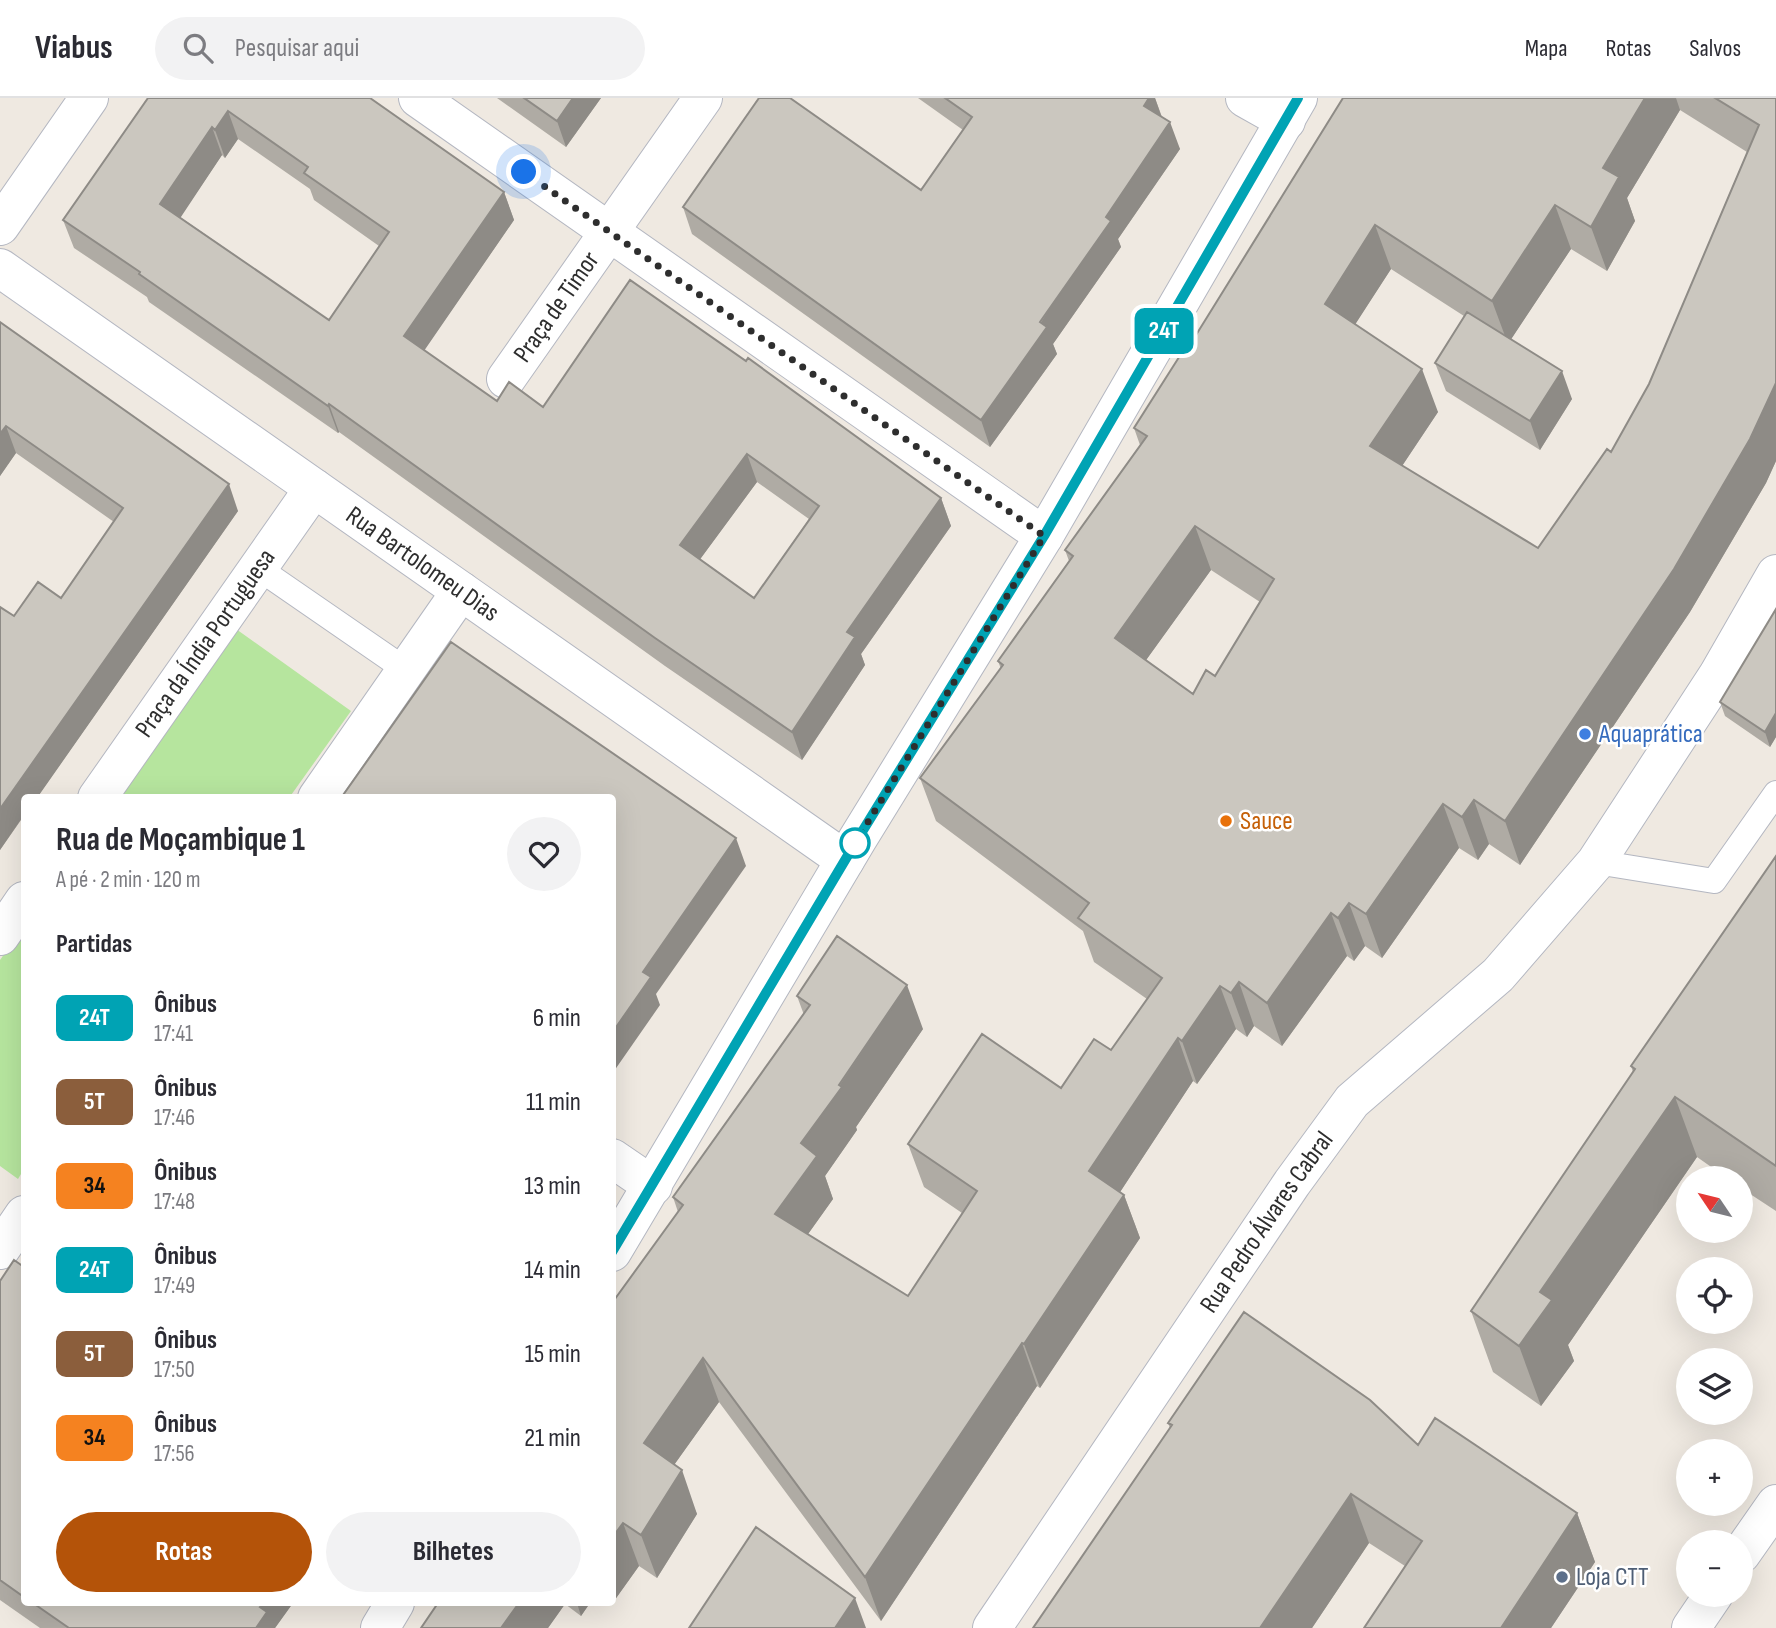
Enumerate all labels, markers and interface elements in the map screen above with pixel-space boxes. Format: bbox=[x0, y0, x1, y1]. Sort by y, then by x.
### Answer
search box bbox=[155, 17, 645, 80]
text: Viabus bbox=[35, 28, 113, 68]
icon: search bbox=[179, 29, 217, 67]
text: Pesquisar aqui bbox=[235, 33, 359, 64]
text: Mapa bbox=[1525, 34, 1568, 63]
text: Rotas bbox=[1606, 34, 1651, 63]
text: Salvos bbox=[1689, 34, 1741, 63]
your location bbox=[506, 154, 541, 189]
street label: Praça de Timor bbox=[507, 245, 606, 368]
line badge: 24T bbox=[1124, 308, 1204, 354]
text: 24T bbox=[1149, 316, 1179, 345]
street label: Rua Bartolomeu Dias bbox=[340, 500, 505, 628]
street label: Praça da Índia Portuguesa bbox=[129, 543, 282, 743]
place label: Aquaprática bbox=[1598, 719, 1703, 750]
marker: Aquaprática bbox=[1577, 726, 1593, 742]
place label: Sauce bbox=[1240, 806, 1293, 837]
marker: Sauce bbox=[1218, 813, 1234, 829]
button: heart bbox=[507, 817, 581, 891]
text: Rua de Moçambique 1 bbox=[56, 820, 305, 860]
unlabelled marker bbox=[840, 828, 870, 858]
text: A pé · 2 min · 120 m bbox=[56, 866, 201, 894]
text: Partidas bbox=[56, 929, 132, 960]
text: Ônibus bbox=[154, 989, 217, 1020]
text: 24T bbox=[79, 1003, 110, 1032]
text: 6 min bbox=[533, 1003, 581, 1034]
text: 17:41 bbox=[154, 1020, 193, 1048]
text: Ônibus bbox=[154, 1073, 217, 1104]
text: 5T bbox=[84, 1087, 105, 1116]
text: 11 min bbox=[526, 1087, 581, 1118]
text: 17:46 bbox=[154, 1104, 195, 1132]
street label: Rua Pedro Álvares Cabral bbox=[1193, 1125, 1340, 1319]
text: Ônibus bbox=[154, 1157, 217, 1188]
north arrow bbox=[1676, 1166, 1754, 1242]
map controls bbox=[1676, 1166, 1753, 1607]
text: 34 bbox=[84, 1171, 105, 1200]
text: 13 min bbox=[524, 1171, 581, 1202]
text: 17:48 bbox=[154, 1188, 195, 1216]
text: Ônibus bbox=[154, 1241, 217, 1272]
text: 24T bbox=[79, 1255, 110, 1284]
text: 14 min bbox=[524, 1255, 581, 1286]
button: locate bbox=[1676, 1257, 1753, 1334]
text: 17:49 bbox=[154, 1272, 195, 1300]
text: Ônibus bbox=[154, 1325, 217, 1356]
text: 5T bbox=[84, 1339, 105, 1368]
text: 15 min bbox=[525, 1339, 581, 1370]
button: layers bbox=[1676, 1348, 1753, 1425]
text: 17:50 bbox=[154, 1356, 195, 1384]
text: Ônibus bbox=[154, 1409, 217, 1440]
text: 34 bbox=[84, 1423, 105, 1452]
text: 21 min bbox=[524, 1423, 581, 1454]
button: + bbox=[1676, 1439, 1753, 1516]
text: 17:56 bbox=[154, 1440, 195, 1468]
button: Rotas bbox=[56, 1512, 312, 1592]
button: Bilhetes bbox=[326, 1512, 581, 1592]
button: − bbox=[1676, 1530, 1753, 1607]
place label: Loja CTT bbox=[1576, 1562, 1649, 1593]
marker: Loja CTT bbox=[1554, 1569, 1570, 1585]

